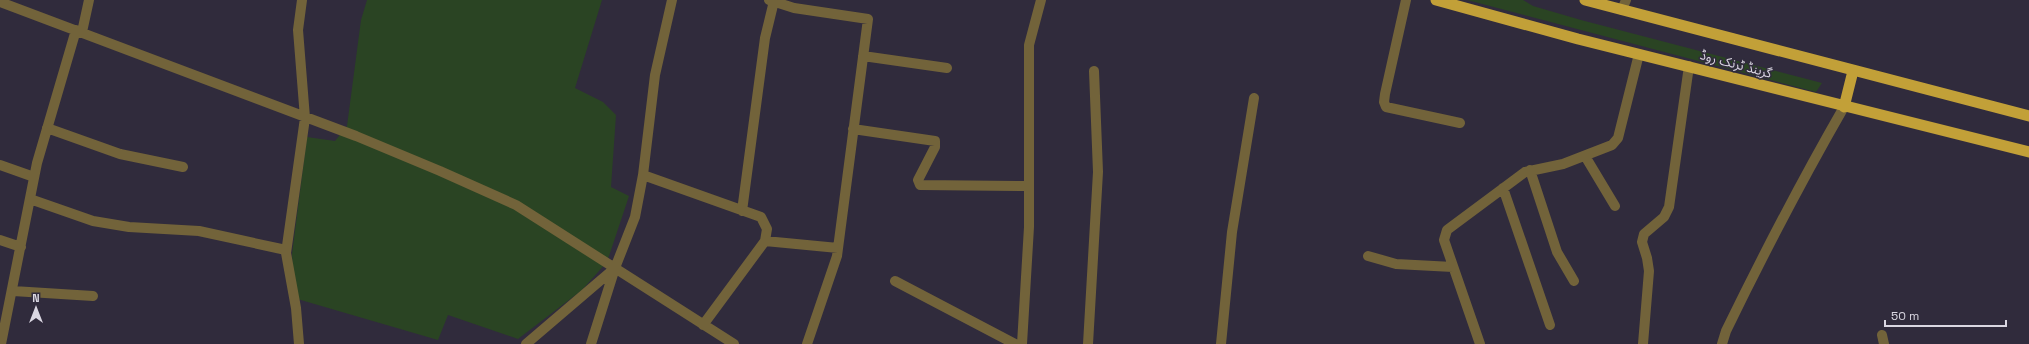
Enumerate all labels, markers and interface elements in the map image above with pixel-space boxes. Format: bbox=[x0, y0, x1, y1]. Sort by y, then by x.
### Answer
street label: گرینڈ ٹرنک روڈ bbox=[1698, 46, 1774, 82]
north arrow bbox=[16, 288, 56, 328]
text: N bbox=[32, 291, 40, 305]
scale bar bbox=[1885, 302, 2006, 328]
text: 50 m bbox=[1891, 308, 1919, 324]

